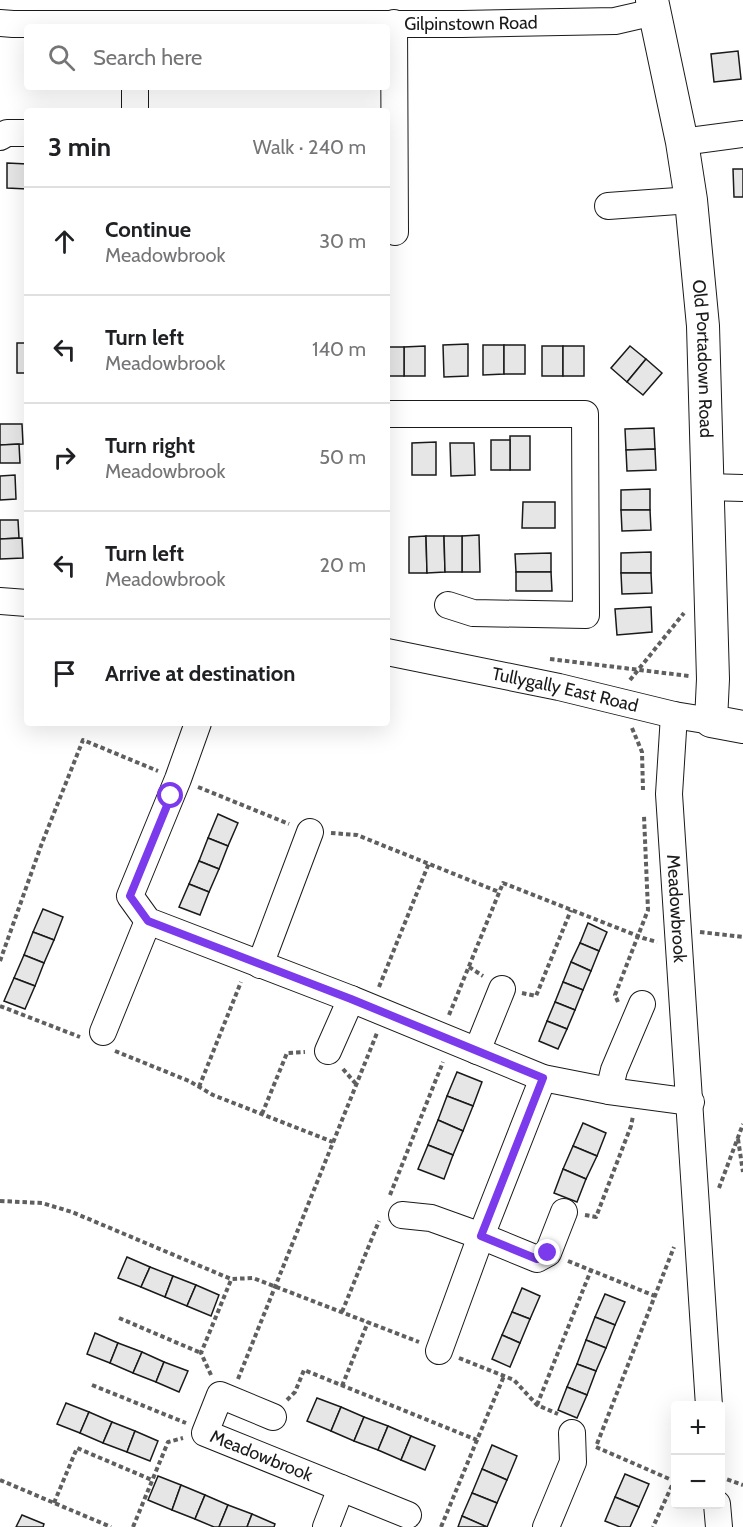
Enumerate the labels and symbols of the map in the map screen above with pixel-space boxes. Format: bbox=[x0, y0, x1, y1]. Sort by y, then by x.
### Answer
street label: Gilpinstown Road bbox=[404, 12, 538, 35]
street label: Old Portadown Road bbox=[688, 279, 717, 438]
street label: Tullygally East Road bbox=[490, 663, 640, 717]
route start bbox=[157, 782, 183, 808]
street label: Meadowbrook bbox=[662, 854, 691, 964]
route end bbox=[534, 1239, 560, 1265]
street label: Meadowbrook bbox=[207, 1425, 317, 1487]

